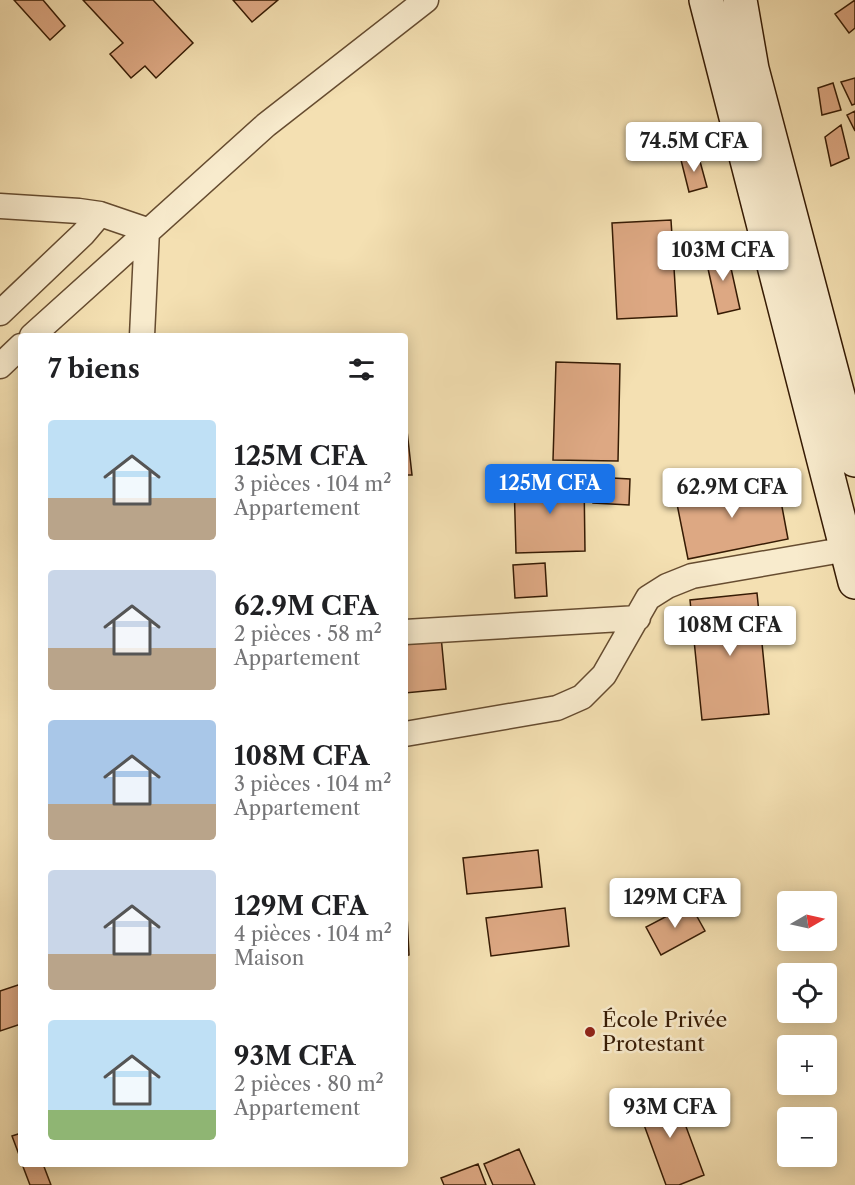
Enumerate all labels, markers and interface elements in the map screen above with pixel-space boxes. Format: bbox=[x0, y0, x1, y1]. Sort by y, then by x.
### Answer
pin: 74.5M CFA bbox=[625, 122, 763, 173]
text: 74.5M CFA bbox=[640, 129, 748, 153]
pin: 103M CFA bbox=[661, 231, 785, 282]
text: 103M CFA bbox=[671, 238, 775, 262]
text: 7 biens bbox=[48, 353, 140, 385]
icon: filters bbox=[345, 353, 378, 386]
text: 125M CFA bbox=[234, 440, 367, 472]
icon: home bbox=[96, 444, 168, 516]
pin: 125M CFA bbox=[488, 464, 612, 515]
pin: 62.9M CFA bbox=[663, 468, 801, 519]
text: 125M CFA bbox=[499, 471, 601, 495]
text: 3 pièces · 104 m² bbox=[234, 472, 391, 496]
text: 62.9M CFA bbox=[677, 475, 787, 499]
text: Appartement bbox=[234, 496, 360, 520]
text: 62.9M CFA bbox=[234, 590, 378, 622]
icon: home bbox=[96, 594, 168, 666]
pin: 108M CFA bbox=[668, 606, 792, 657]
text: 108M CFA bbox=[678, 613, 782, 637]
text: 2 pièces · 58 m² bbox=[234, 622, 382, 646]
text: Appartement bbox=[234, 646, 360, 670]
text: 108M CFA bbox=[234, 740, 369, 772]
icon: home bbox=[96, 744, 168, 816]
text: 3 pièces · 104 m² bbox=[234, 772, 391, 796]
text: Appartement bbox=[234, 796, 360, 820]
pin: 129M CFA bbox=[613, 878, 737, 929]
text: 129M CFA bbox=[624, 885, 726, 909]
text: 129M CFA bbox=[234, 890, 368, 922]
north arrow bbox=[777, 891, 837, 951]
map controls bbox=[777, 891, 837, 1167]
icon: home bbox=[96, 894, 168, 966]
text: 4 pièces · 104 m² bbox=[234, 922, 392, 946]
text: Maison bbox=[234, 946, 304, 970]
button: locate bbox=[777, 963, 837, 1023]
place label: École Privée Protestant bbox=[602, 1007, 727, 1056]
marker: École Privée Protestant bbox=[583, 1025, 597, 1039]
button: + bbox=[777, 1035, 837, 1095]
text: 93M CFA bbox=[234, 1040, 355, 1072]
icon: home bbox=[96, 1044, 168, 1116]
text: 2 pièces · 80 m² bbox=[234, 1072, 384, 1096]
pin: 93M CFA bbox=[615, 1088, 725, 1139]
text: 93M CFA bbox=[623, 1095, 717, 1119]
text: Appartement bbox=[234, 1096, 360, 1120]
button: − bbox=[777, 1107, 837, 1167]

